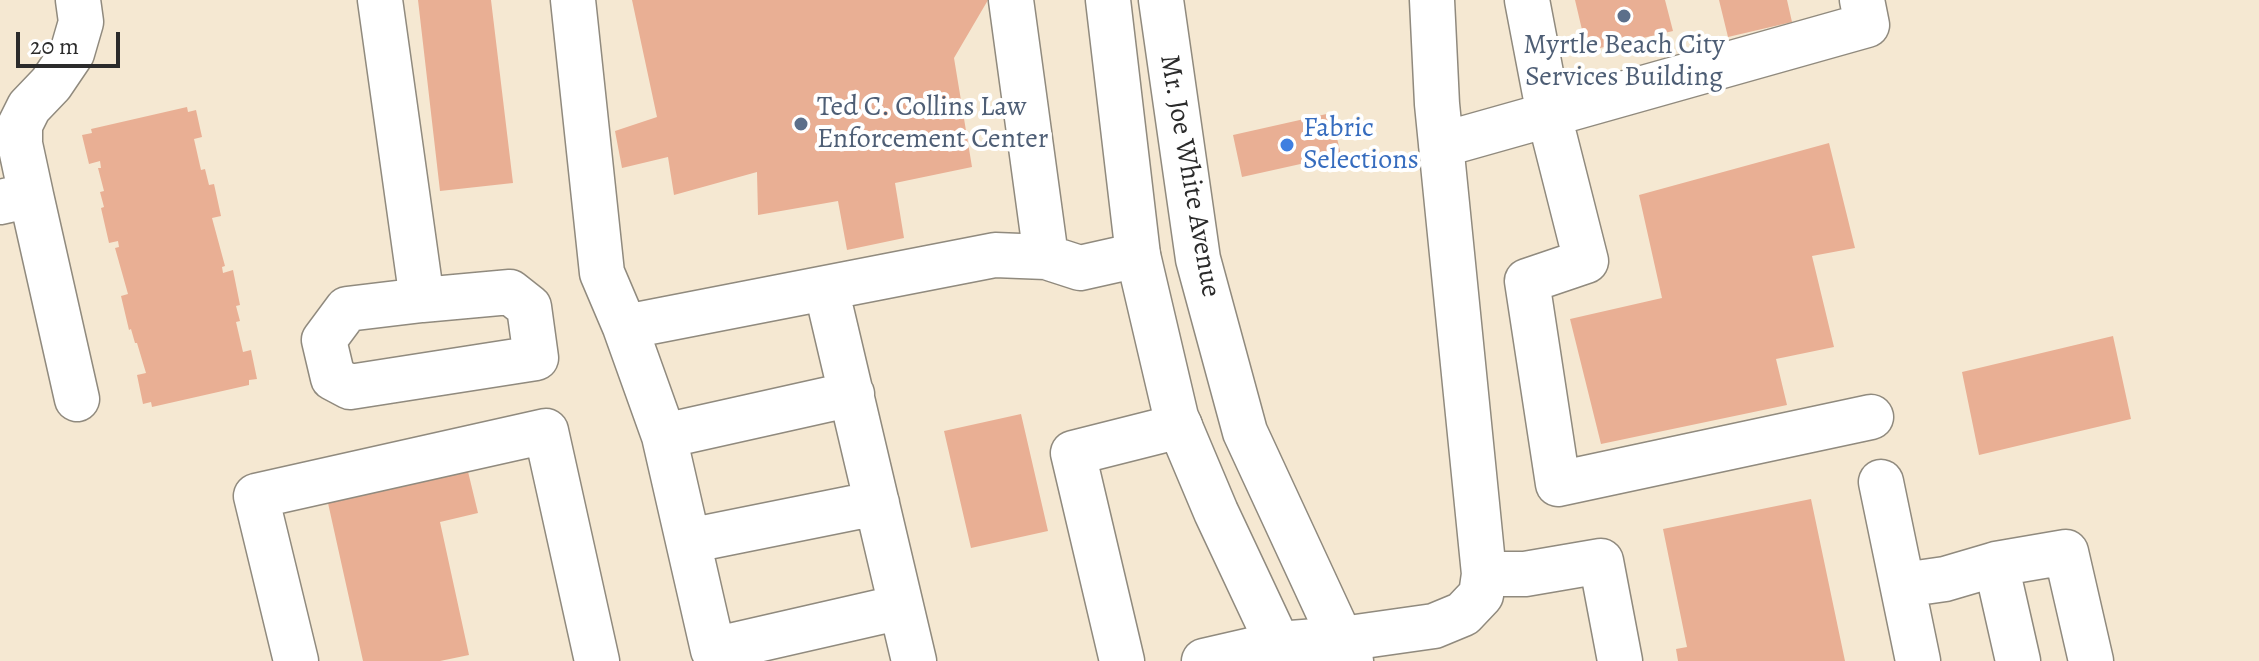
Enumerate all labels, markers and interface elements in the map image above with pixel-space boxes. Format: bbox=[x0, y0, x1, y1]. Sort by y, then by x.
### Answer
marker: Myrtle Beach City Services Building bbox=[1615, 7, 1633, 25]
scale bar bbox=[20, 16, 124, 66]
place label: Myrtle Beach City Services Building bbox=[1523, 29, 1725, 95]
text: 20 m bbox=[30, 30, 79, 62]
street label: Mr. Joe White Avenue bbox=[1151, 52, 1227, 300]
place label: Ted C. Collins Law Enforcement Center bbox=[817, 91, 1049, 157]
place label: Fabric Selections bbox=[1303, 112, 1419, 178]
marker: Ted C. Collins Law Enforcement Center bbox=[792, 115, 810, 133]
marker: Fabric Selections bbox=[1278, 136, 1296, 154]

